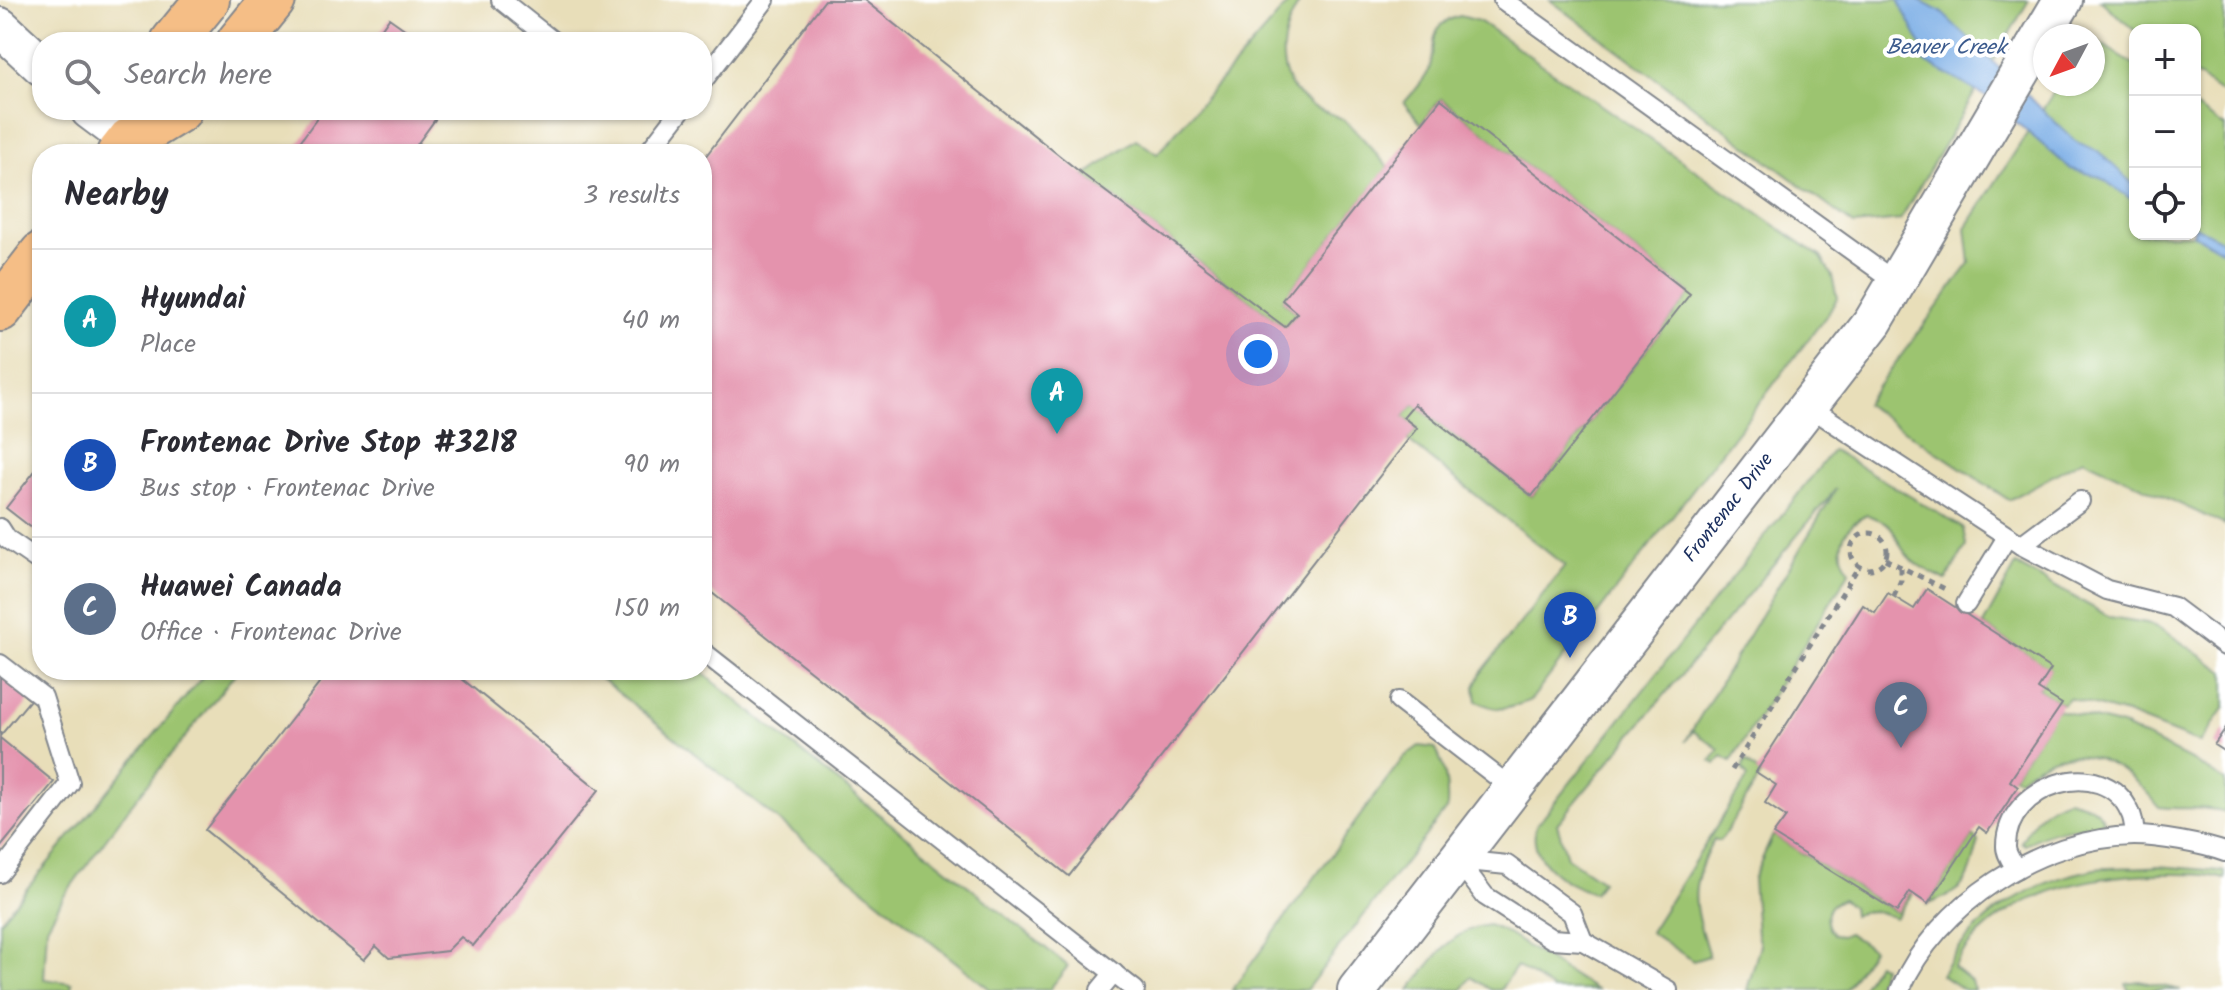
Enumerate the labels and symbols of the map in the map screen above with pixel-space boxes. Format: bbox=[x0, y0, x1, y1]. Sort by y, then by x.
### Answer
north arrow bbox=[2033, 24, 2105, 96]
water label: Beaver Creek bbox=[1886, 31, 2010, 66]
your location bbox=[1238, 334, 1278, 374]
pin: A bbox=[1031, 368, 1083, 434]
street label: Frontenac Drive bbox=[1676, 446, 1782, 570]
pin: B bbox=[1544, 592, 1596, 658]
pin: C bbox=[1875, 682, 1927, 748]

